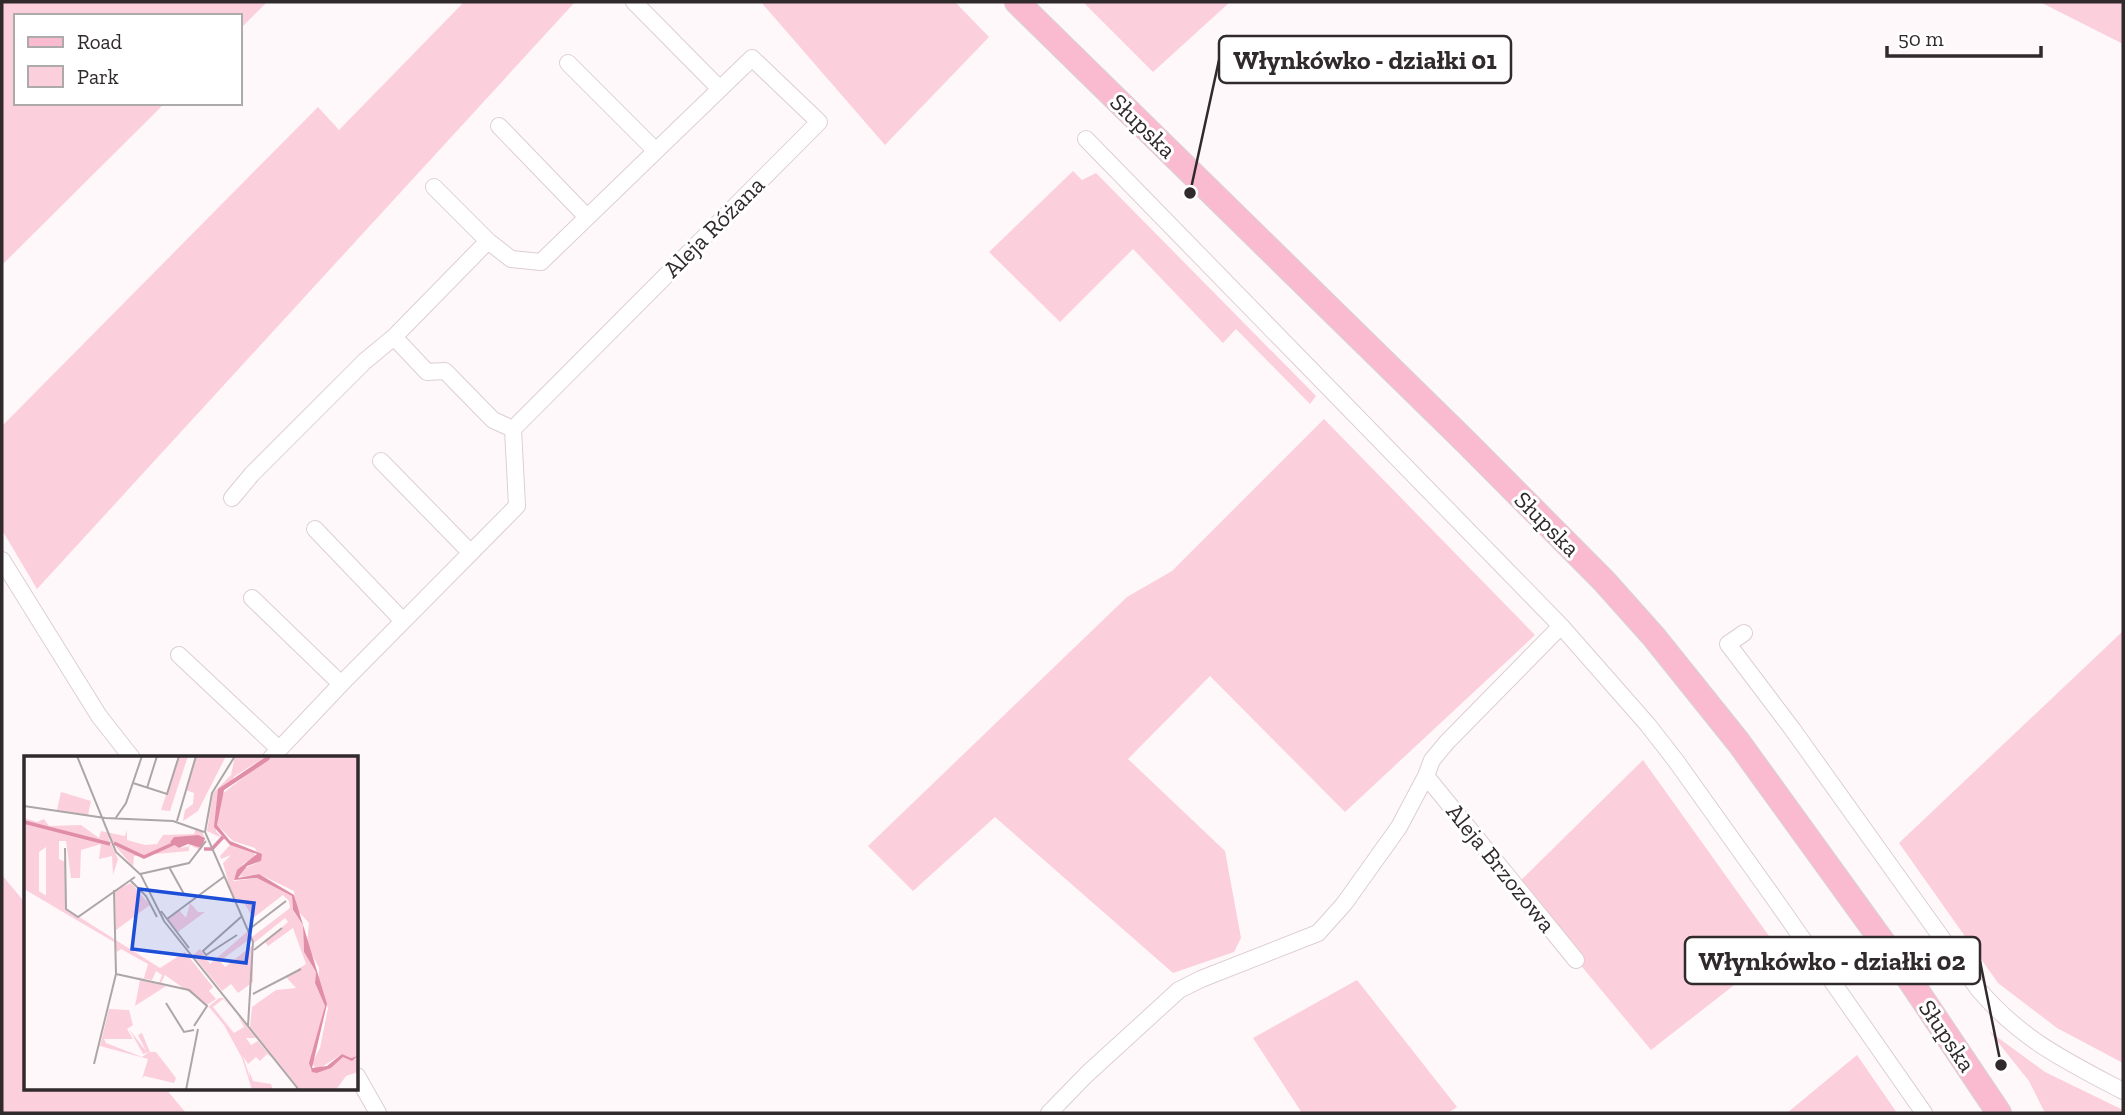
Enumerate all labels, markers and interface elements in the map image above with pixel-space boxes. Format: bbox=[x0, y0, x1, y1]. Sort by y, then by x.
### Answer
legend bbox=[14, 14, 242, 105]
scale bar bbox=[1887, 14, 2041, 58]
text: 50 m bbox=[1898, 26, 1944, 51]
text: Road bbox=[77, 29, 123, 54]
callout: Włynkówko - działki 01 bbox=[1219, 36, 1511, 83]
text: Włynkówko - działki 01 bbox=[1233, 44, 1497, 76]
text: Park bbox=[77, 64, 119, 89]
street label: Słupska bbox=[1104, 87, 1183, 164]
street label: Aleja Różana bbox=[657, 170, 771, 283]
street label: Słupska bbox=[1509, 485, 1586, 563]
inset map bbox=[24, 756, 359, 1090]
street label: Aleja Brzozowa bbox=[1441, 797, 1562, 938]
callout: Włynkówko - działki 02 bbox=[1685, 937, 1980, 984]
text: Włynkówko - działki 02 bbox=[1698, 945, 1966, 977]
street label: Słupska bbox=[1913, 994, 1982, 1078]

